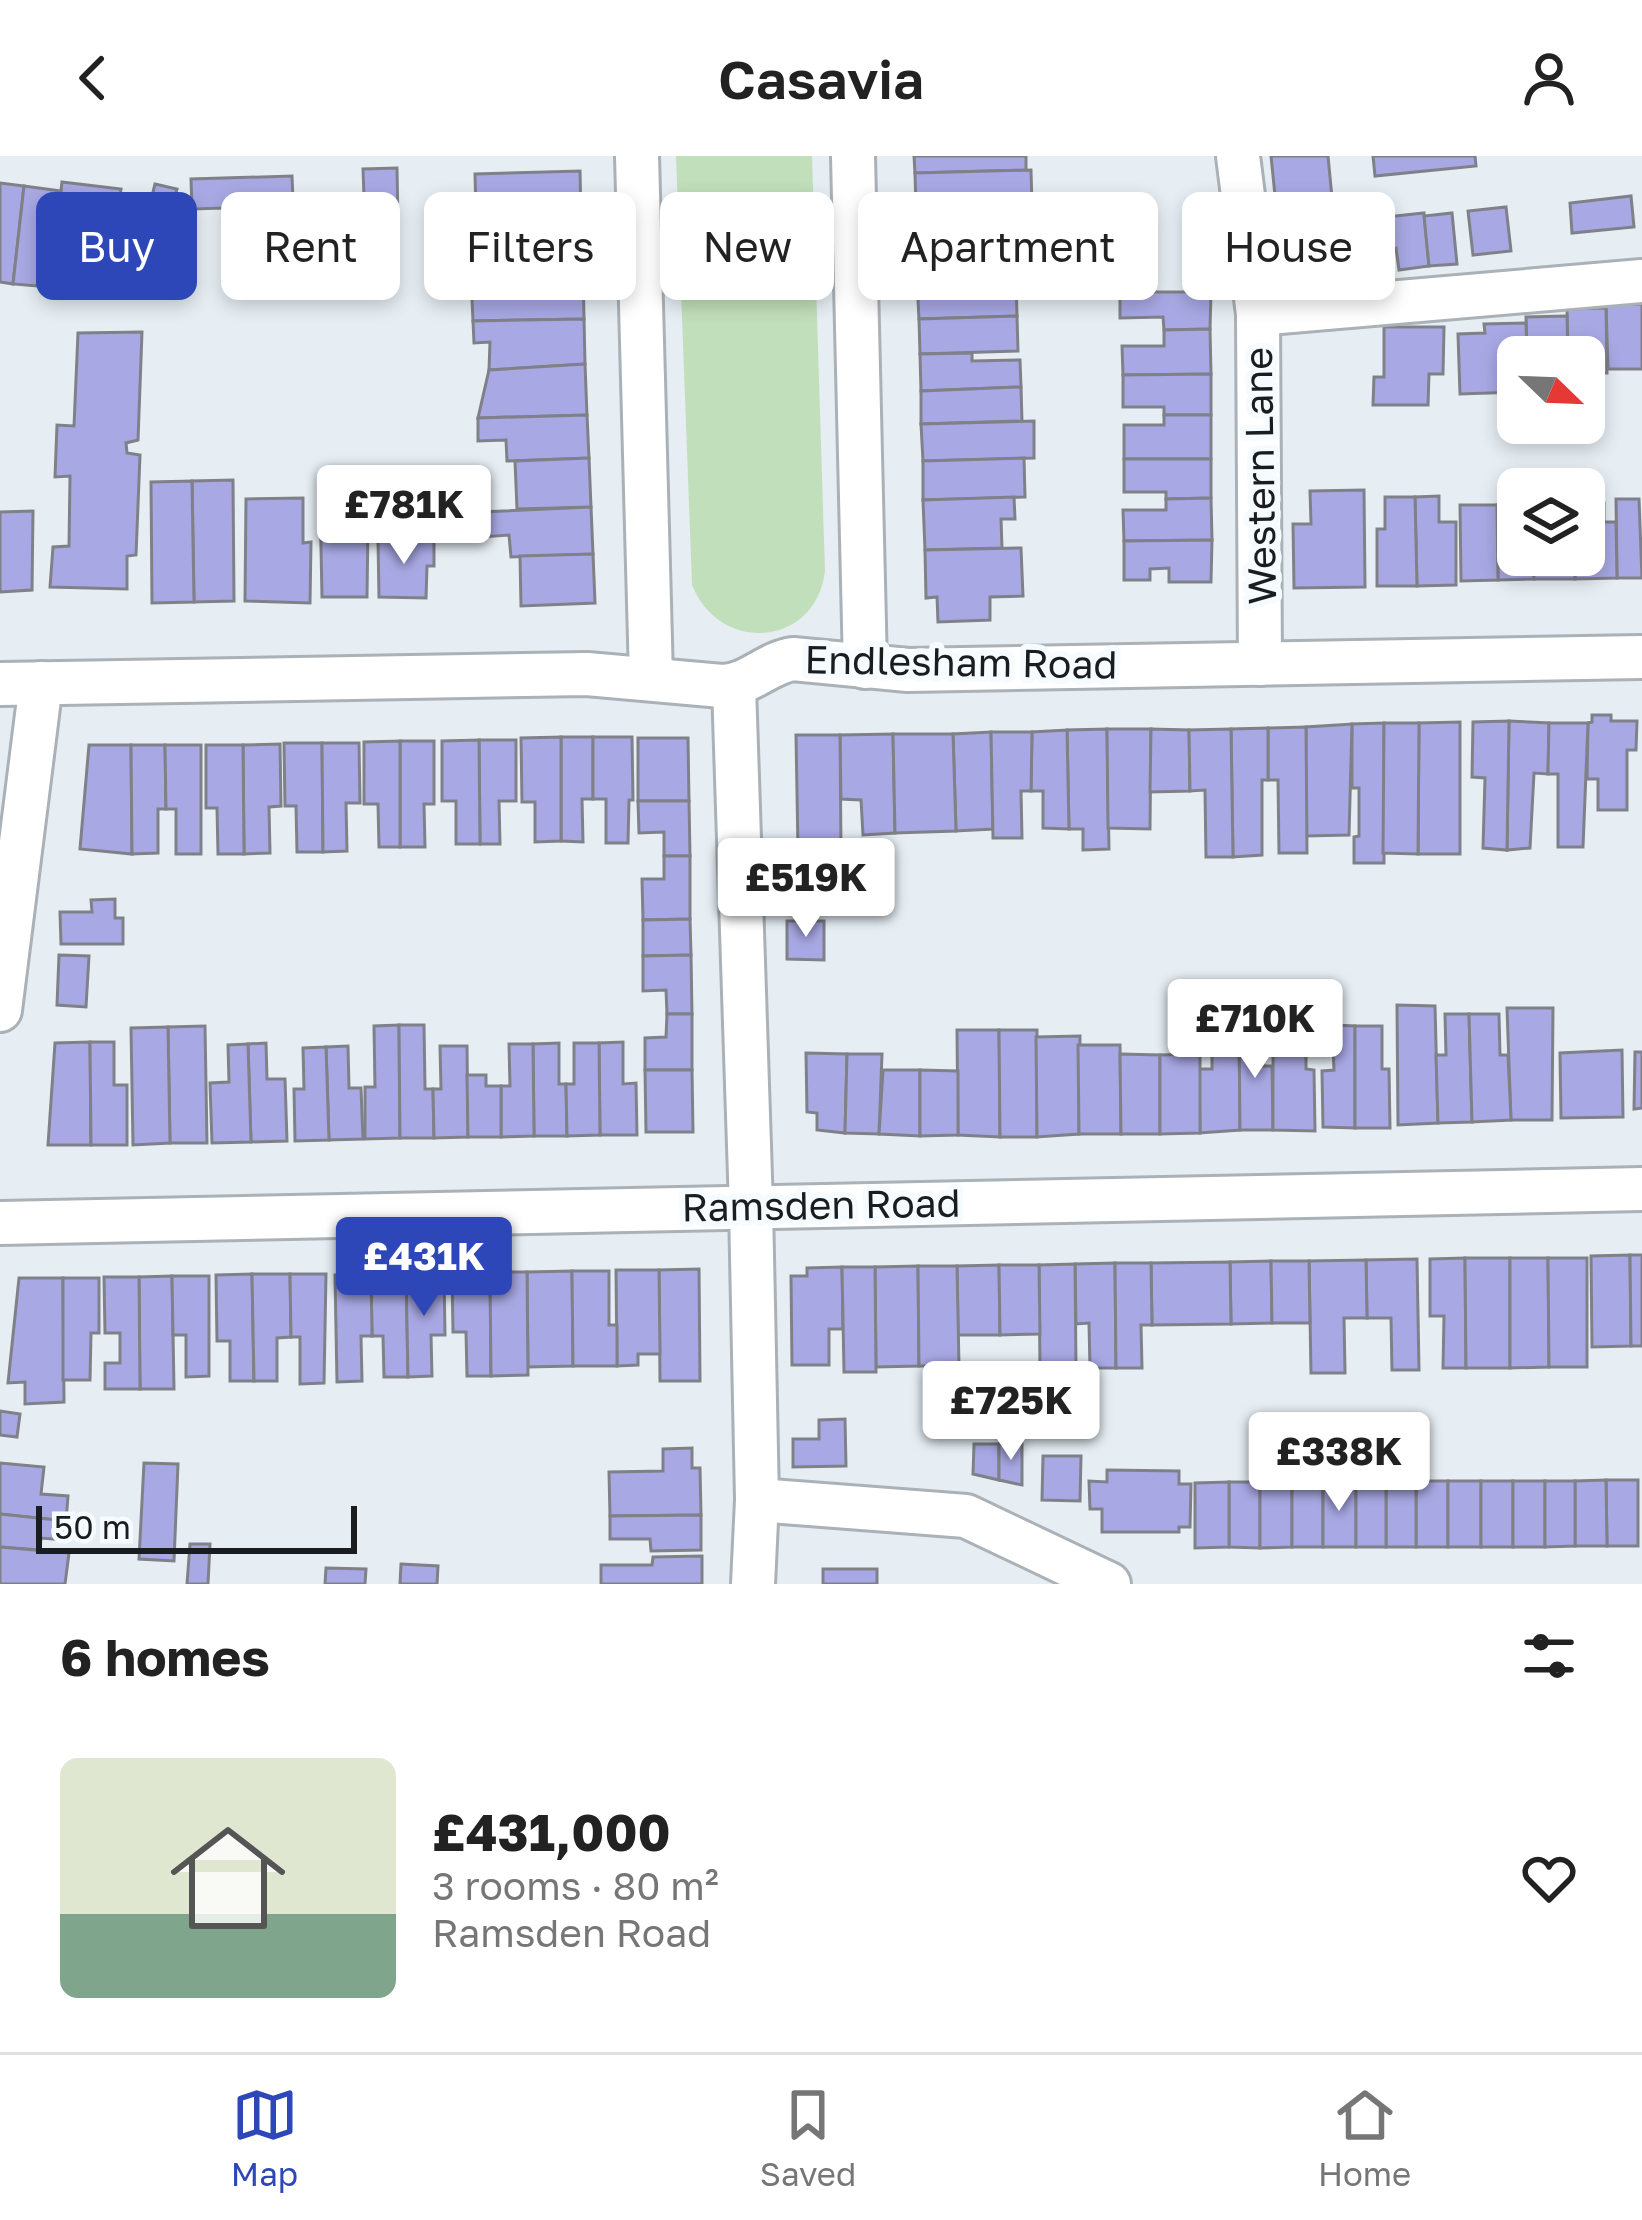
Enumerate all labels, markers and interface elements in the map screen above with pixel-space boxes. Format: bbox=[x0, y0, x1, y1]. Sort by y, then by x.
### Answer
icon: back bbox=[60, 45, 126, 111]
icon: person bbox=[1516, 45, 1582, 111]
text: Casavia bbox=[718, 46, 924, 111]
chip: Buy bbox=[36, 192, 197, 300]
chip: Rent bbox=[221, 192, 400, 300]
chip: Filters bbox=[424, 192, 636, 300]
chip: New bbox=[660, 192, 834, 300]
chip: Apartment bbox=[858, 192, 1158, 300]
chip: House bbox=[1182, 192, 1395, 300]
north arrow bbox=[1497, 336, 1605, 444]
map controls bbox=[1497, 336, 1605, 576]
street label: Western Lane bbox=[1234, 347, 1285, 605]
pin: £781K bbox=[320, 465, 488, 567]
button: layers bbox=[1497, 468, 1605, 576]
text: £781K bbox=[344, 480, 464, 527]
street label: Endlesham Road bbox=[804, 635, 1118, 688]
pin: £519K bbox=[722, 838, 890, 940]
text: £519K bbox=[745, 853, 867, 900]
pin: £710K bbox=[1171, 979, 1339, 1081]
text: £710K bbox=[1195, 994, 1315, 1041]
street label: Ramsden Road bbox=[681, 1179, 961, 1230]
pin: £431K bbox=[340, 1217, 508, 1319]
text: £431K bbox=[363, 1232, 485, 1279]
pin: £725K bbox=[927, 1361, 1095, 1463]
text: £725K bbox=[950, 1376, 1072, 1423]
pin: £338K bbox=[1255, 1412, 1423, 1514]
text: £338K bbox=[1276, 1427, 1402, 1474]
scale bar bbox=[36, 1500, 357, 1553]
text: 50 m bbox=[54, 1507, 131, 1546]
icon: filters bbox=[1516, 1623, 1582, 1689]
text: 6 homes bbox=[60, 1626, 270, 1687]
text: £431,000 bbox=[432, 1801, 671, 1862]
icon: home bbox=[156, 1806, 300, 1950]
icon: heart bbox=[1516, 1845, 1582, 1911]
text: 3 rooms · 80 m² bbox=[432, 1862, 719, 1909]
text: Ramsden Road bbox=[432, 1909, 711, 1956]
tab: Map bbox=[231, 2082, 298, 2193]
tab: Saved bbox=[760, 2082, 856, 2193]
tab: Home bbox=[1318, 2082, 1411, 2193]

